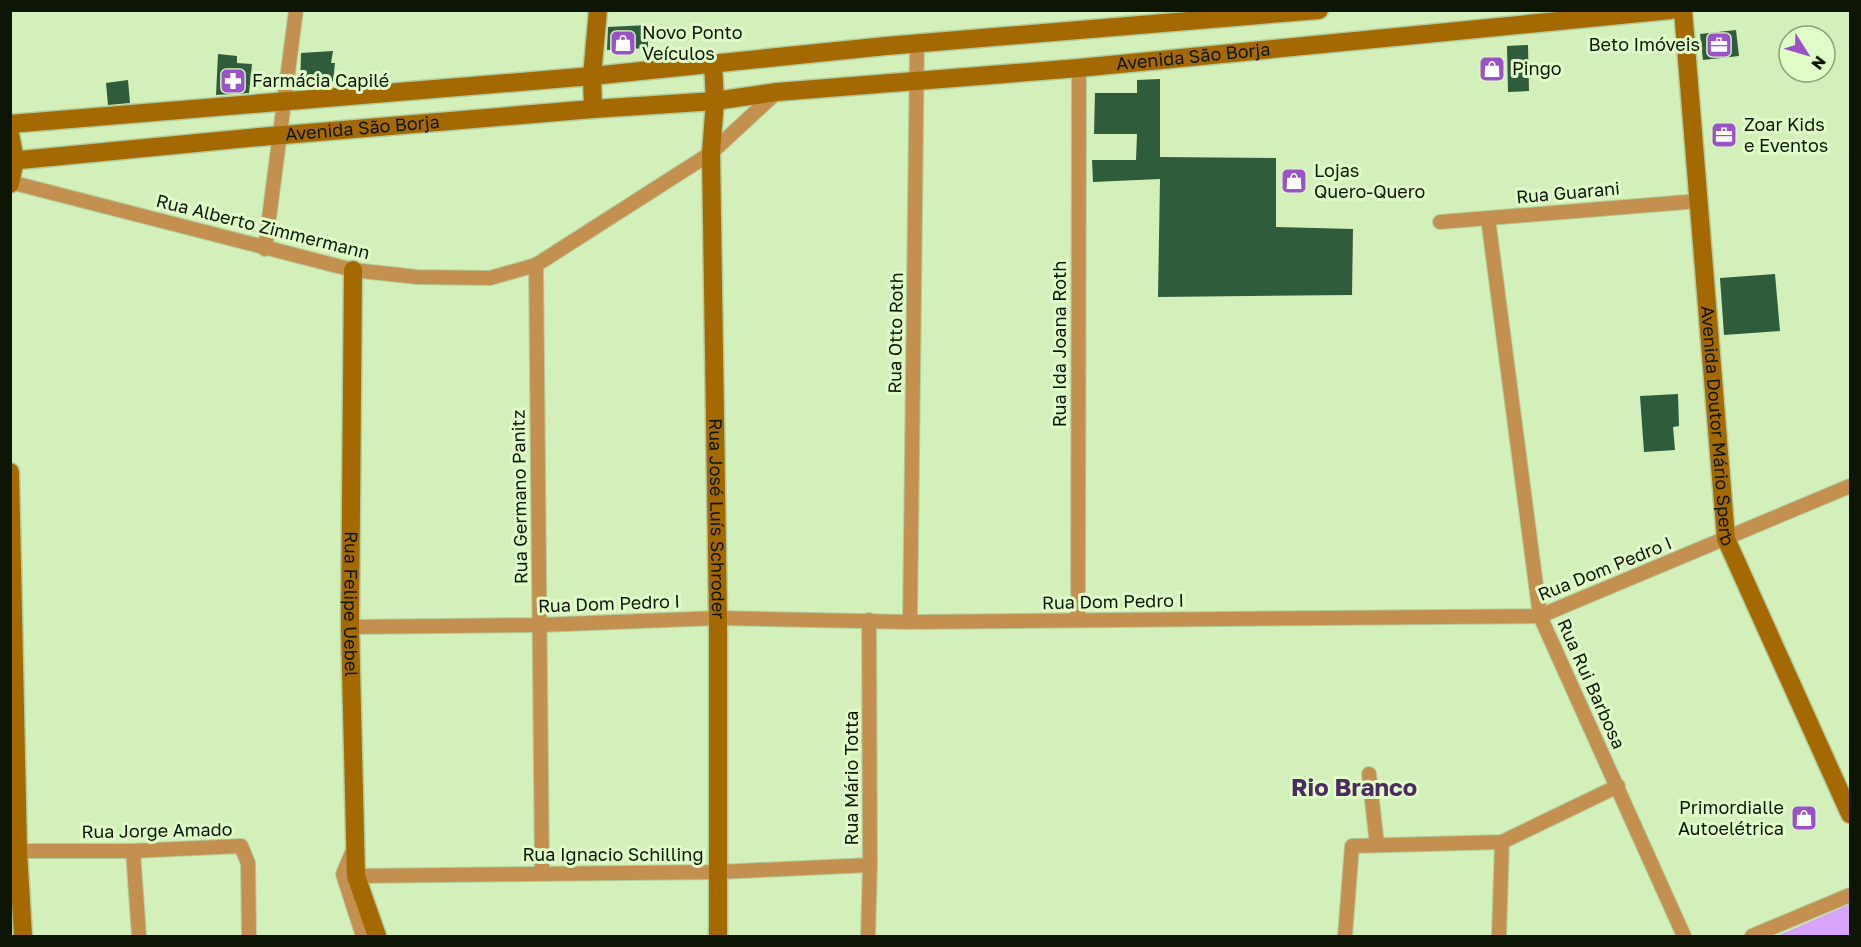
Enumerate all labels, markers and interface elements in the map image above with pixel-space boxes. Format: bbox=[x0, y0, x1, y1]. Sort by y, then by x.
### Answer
place label: Novo Ponto Veículos bbox=[642, 21, 742, 64]
north arrow bbox=[1777, 24, 1837, 84]
shop icon: Novo Ponto Veículos bbox=[608, 28, 638, 58]
office icon: Beto Imóveis bbox=[1704, 30, 1734, 60]
place label: Beto Imóveis bbox=[1588, 33, 1700, 55]
street label: Avenida São Borja bbox=[1115, 37, 1271, 74]
text: N bbox=[1807, 52, 1831, 74]
shop icon: Pingo bbox=[1477, 54, 1507, 84]
place label: Pingo bbox=[1512, 57, 1562, 79]
pharmacy icon: Farmácia Capilé bbox=[218, 66, 248, 96]
place label: Farmácia Capilé bbox=[252, 69, 389, 91]
street label: Avenida São Borja bbox=[284, 110, 440, 145]
place label: Zoar Kids e Eventos bbox=[1744, 113, 1828, 156]
office icon: Zoar Kids e Eventos bbox=[1709, 120, 1739, 150]
place label: Lojas Quero-Quero bbox=[1314, 159, 1425, 202]
shop icon: Lojas Quero-Quero bbox=[1279, 166, 1309, 196]
street label: Rua Guarani bbox=[1515, 177, 1621, 207]
street label: Rua Alberto Zimmermann bbox=[154, 189, 372, 263]
street label: Rua Ida Joana Roth bbox=[1048, 261, 1070, 427]
street label: Rua Otto Roth bbox=[883, 272, 907, 394]
street label: Avenida Doutor Mário Sperb bbox=[1697, 305, 1740, 549]
street label: Rua Germano Panitz bbox=[506, 410, 532, 584]
street label: Rua José Luís Schroder bbox=[705, 418, 730, 619]
street label: Rua Felipe Uebel bbox=[340, 531, 363, 677]
street label: Rua Dom Pedro I bbox=[1535, 531, 1675, 605]
street label: Rua Dom Pedro I bbox=[1042, 589, 1184, 613]
street label: Rua Dom Pedro I bbox=[538, 590, 680, 616]
street label: Rua Rui Barbosa bbox=[1553, 615, 1631, 752]
street label: Rua Mário Totta bbox=[840, 711, 862, 845]
district label: Rio Branco bbox=[1291, 772, 1417, 801]
place label: Primordialle Autoelétrica bbox=[1678, 796, 1784, 839]
shop icon: Primordialle Autoelétrica bbox=[1789, 803, 1819, 833]
street label: Rua Jorge Amado bbox=[81, 818, 233, 842]
street label: Rua Ignacio Schilling bbox=[522, 843, 704, 865]

